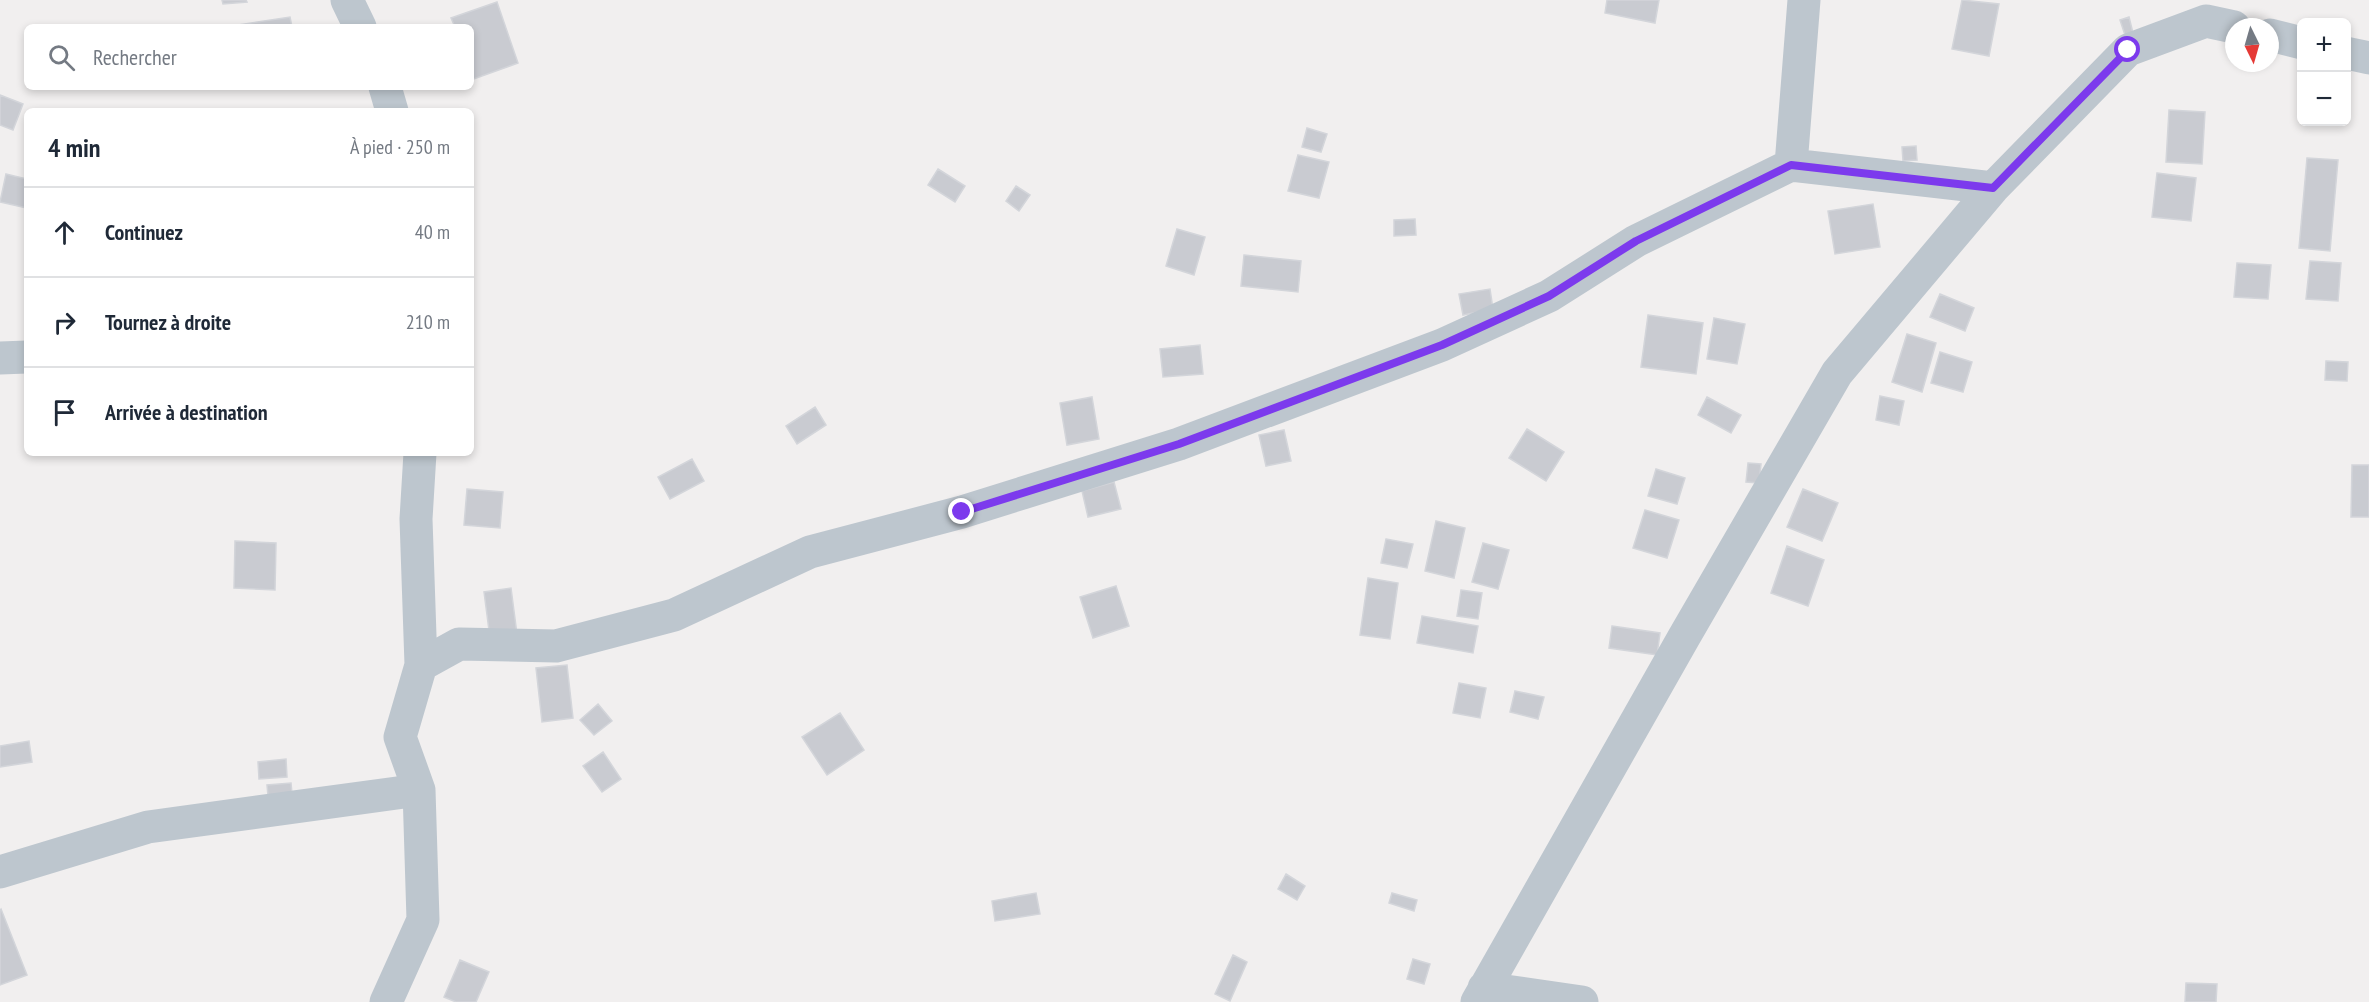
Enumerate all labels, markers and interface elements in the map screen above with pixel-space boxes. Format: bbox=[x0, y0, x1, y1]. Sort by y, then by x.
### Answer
north arrow bbox=[2225, 18, 2279, 72]
map controls bbox=[2297, 18, 2351, 126]
button: + bbox=[2297, 18, 2351, 72]
search box bbox=[24, 24, 474, 90]
route start bbox=[2114, 36, 2140, 62]
icon: search bbox=[45, 41, 78, 74]
text: Rechercher bbox=[93, 43, 177, 71]
button: − bbox=[2297, 72, 2351, 126]
text: 4 min bbox=[48, 131, 101, 164]
text: À pied · 250 m bbox=[350, 134, 450, 160]
icon: ahead bbox=[48, 216, 81, 249]
text: Continuez bbox=[105, 218, 183, 246]
text: 40 m bbox=[415, 219, 450, 245]
icon: right bbox=[48, 306, 81, 339]
text: Tournez à droite bbox=[105, 308, 231, 336]
text: 210 m bbox=[406, 309, 450, 335]
icon: arrive bbox=[48, 396, 81, 429]
text: Arrivée à destination bbox=[105, 398, 268, 426]
route end bbox=[948, 498, 974, 524]

